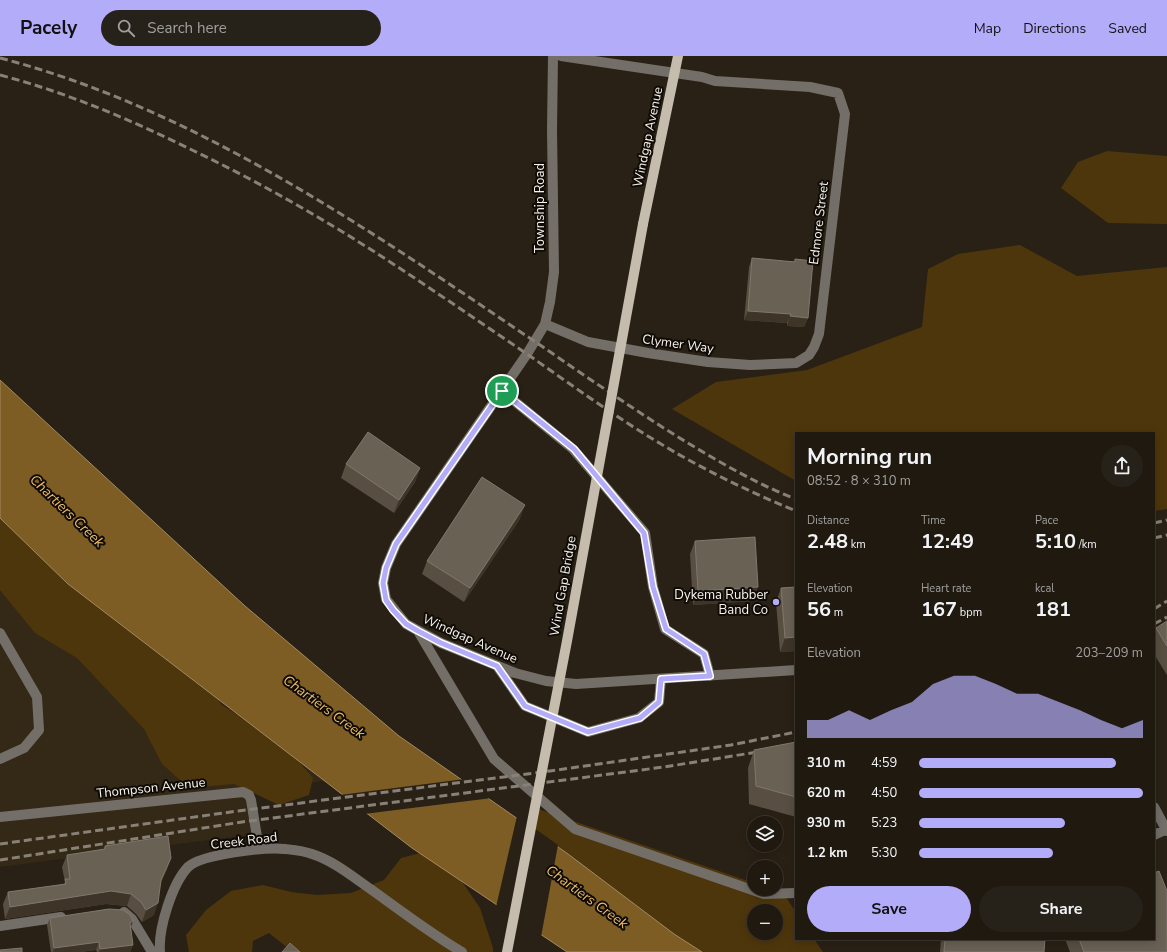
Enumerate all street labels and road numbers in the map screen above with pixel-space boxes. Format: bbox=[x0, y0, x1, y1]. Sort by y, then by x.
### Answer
street label: Windgap Avenue bbox=[629, 85, 667, 189]
street label: Township Road bbox=[531, 163, 549, 253]
street label: Edmore Street bbox=[805, 180, 833, 266]
street label: Clymer Way bbox=[641, 330, 715, 358]
street label: Wind Gap Bridge bbox=[545, 534, 581, 638]
street label: Windgap Avenue bbox=[420, 610, 520, 668]
street label: Thompson Avenue bbox=[96, 773, 207, 803]
street label: Creek Road bbox=[210, 828, 278, 854]

